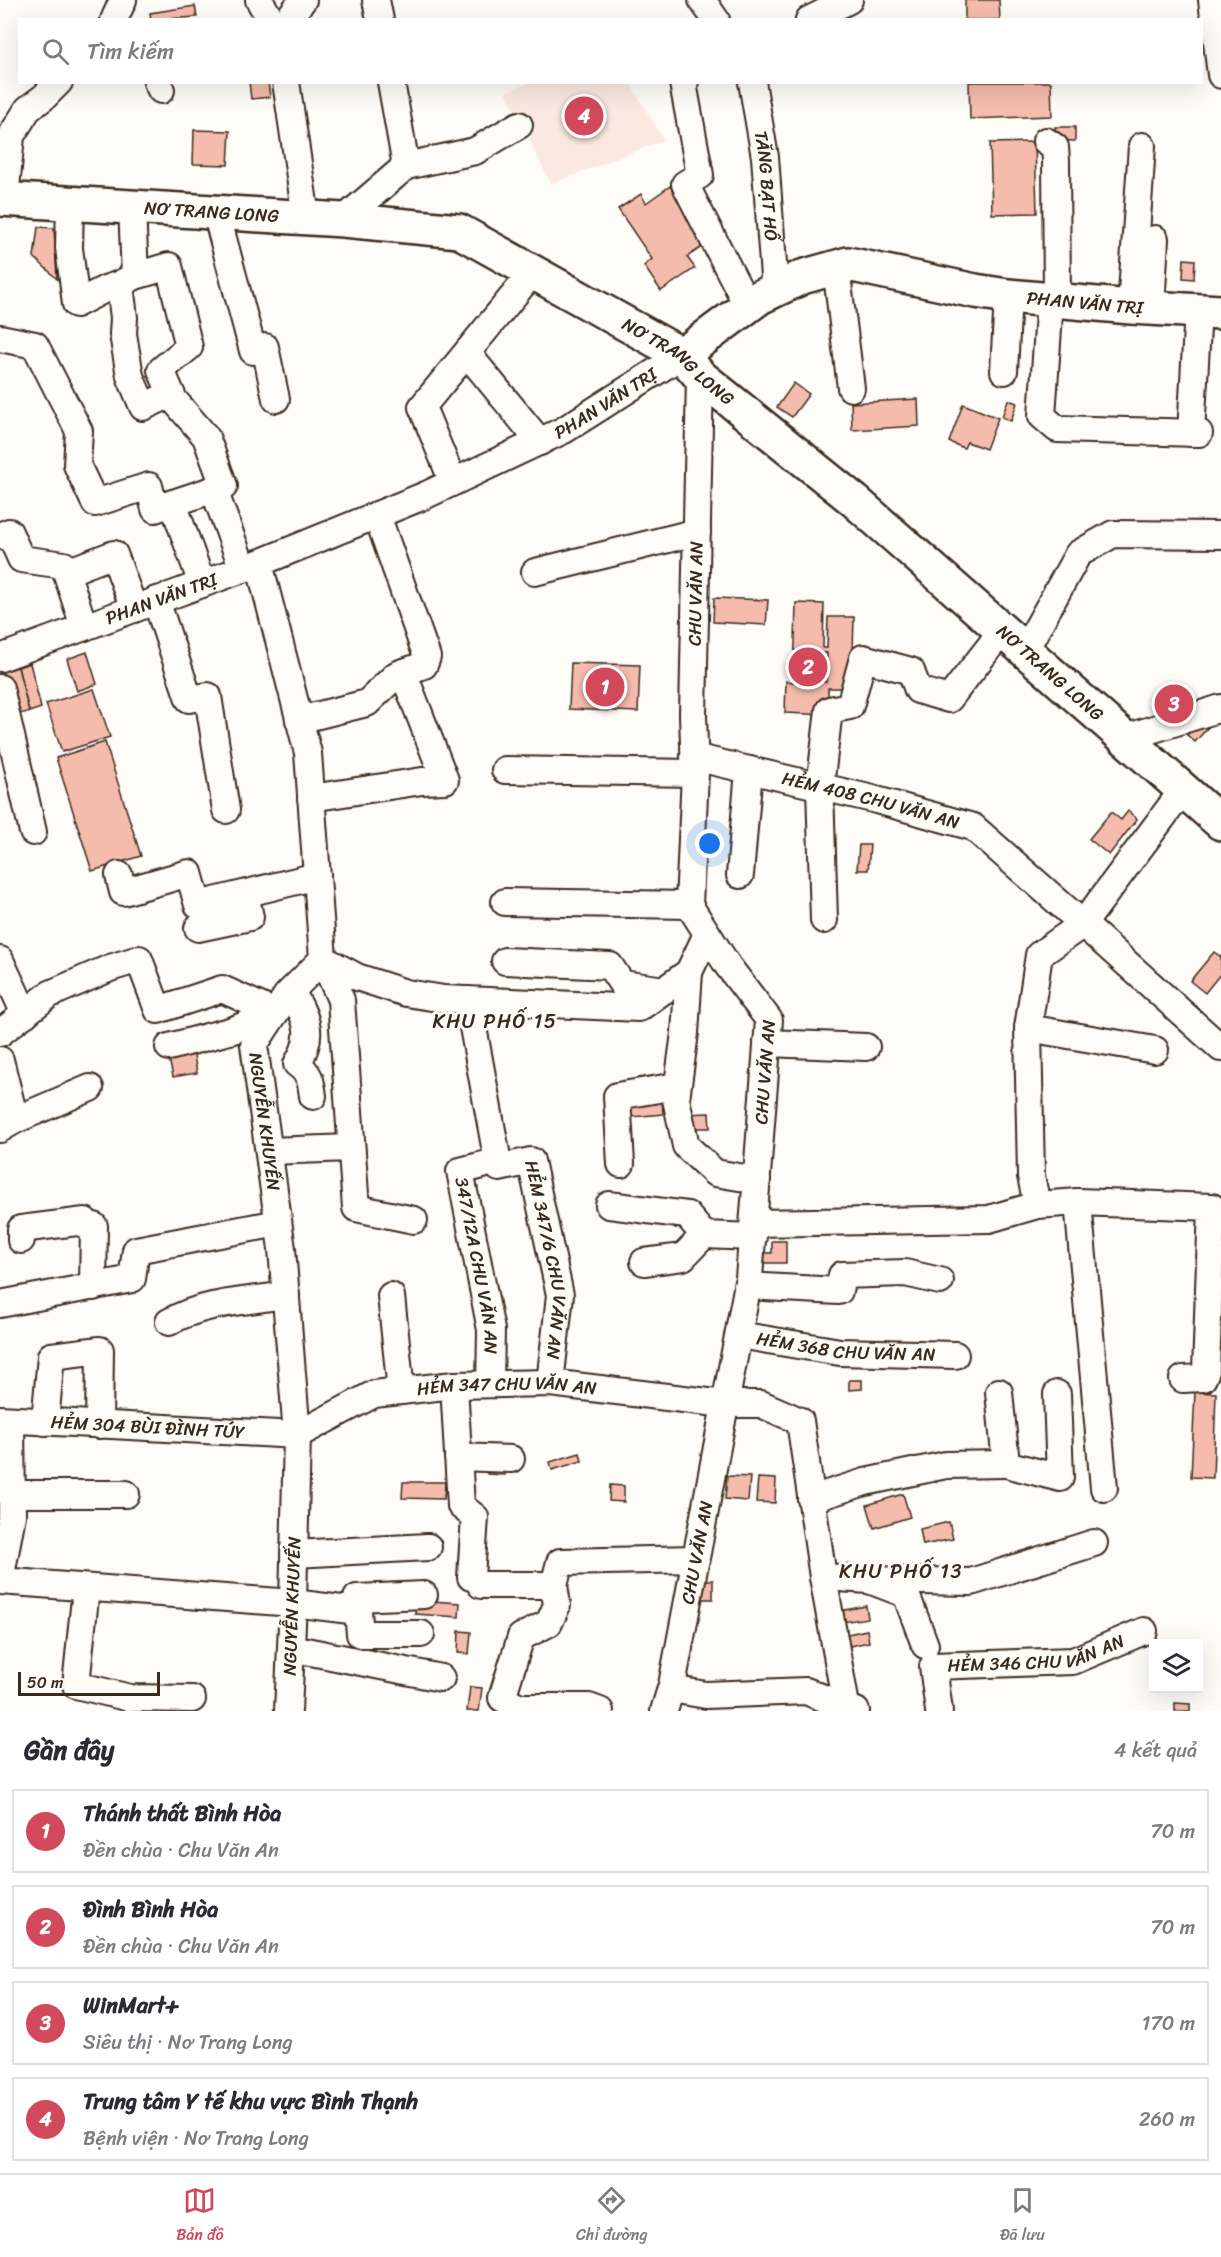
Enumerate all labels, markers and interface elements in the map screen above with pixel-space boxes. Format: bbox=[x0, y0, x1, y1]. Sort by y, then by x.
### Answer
search box bbox=[18, 18, 1203, 84]
text: Tìm kiếm bbox=[87, 32, 174, 71]
icon: search bbox=[39, 35, 72, 68]
pin: 4 bbox=[564, 94, 604, 138]
street label: TĂNG BẠT HỔ bbox=[745, 128, 787, 244]
street label: NƠ TRANG LONG bbox=[143, 192, 281, 232]
street label: PHAN VĂN TRỊ bbox=[1025, 282, 1146, 324]
street label: NƠ TRANG LONG bbox=[616, 309, 742, 414]
street label: PHAN VĂN TRỊ bbox=[549, 358, 665, 448]
street label: CHU VĂN AN bbox=[678, 541, 713, 646]
street label: PHAN VĂN TRỊ bbox=[101, 563, 224, 634]
street label: NƠ TRANG LONG bbox=[989, 616, 1112, 730]
pin: 2 bbox=[788, 644, 828, 690]
pin: 1 bbox=[586, 664, 624, 710]
pin: 3 bbox=[1154, 682, 1194, 726]
street label: HẺM 408 CHU VĂN AN bbox=[779, 762, 964, 839]
your location bbox=[695, 829, 724, 858]
district label: KHU PHỐ 15 bbox=[432, 1004, 558, 1039]
street label: CHU VĂN AN bbox=[745, 1018, 785, 1125]
street label: NGUYỄN KHUYẾN bbox=[239, 1051, 290, 1193]
street label: HẺM 347/6 CHU VĂN AN bbox=[515, 1157, 576, 1361]
street label: 347/12A CHU VĂN AN bbox=[446, 1174, 507, 1355]
street label: HẺM 368 CHU VĂN AN bbox=[754, 1322, 936, 1370]
street label: HẺM 347 CHU VĂN AN bbox=[415, 1367, 599, 1405]
street label: HẺM 304 BÙI ĐÌNH TÚY bbox=[50, 1406, 247, 1448]
street label: CHU VĂN AN bbox=[672, 1498, 723, 1607]
street label: NGUYỄN KHUYẾN bbox=[274, 1535, 310, 1676]
district label: KHU PHỐ 13 bbox=[839, 1554, 963, 1589]
street label: HẺM 346 CHU VĂN AN bbox=[947, 1625, 1130, 1681]
map controls bbox=[1149, 1639, 1203, 1693]
button: layers bbox=[1149, 1639, 1203, 1693]
text: 50 m bbox=[27, 1668, 63, 1697]
scale bar bbox=[18, 1669, 160, 1696]
text: Gần đây bbox=[24, 1727, 114, 1773]
text: 4 kết quả bbox=[1114, 1733, 1197, 1768]
text: Thánh thất Bình Hòa bbox=[83, 1794, 281, 1833]
text: 1 bbox=[41, 1814, 50, 1849]
text: 70 m bbox=[1150, 1814, 1195, 1849]
text: Đền chùa · Chu Văn An bbox=[83, 1833, 279, 1868]
text: Đình Bình Hòa bbox=[83, 1890, 218, 1929]
text: 2 bbox=[40, 1910, 51, 1945]
text: 70 m bbox=[1150, 1910, 1195, 1945]
text: Đền chùa · Chu Văn An bbox=[83, 1929, 279, 1964]
text: WinMart+ bbox=[83, 1986, 179, 2025]
text: 3 bbox=[40, 2006, 51, 2041]
text: 170 m bbox=[1142, 2006, 1195, 2041]
text: Siêu thị · Nơ Trang Long bbox=[83, 2025, 293, 2060]
text: Trung tâm Y tế khu vực Bình Thạnh bbox=[83, 2082, 418, 2121]
text: 4 bbox=[39, 2102, 52, 2137]
text: 260 m bbox=[1139, 2102, 1195, 2137]
text: Bệnh viện · Nơ Trang Long bbox=[83, 2121, 309, 2156]
tab: Bản đồ bbox=[176, 2184, 224, 2249]
tab: Chỉ đường bbox=[576, 2184, 648, 2249]
tab: Đã lưu bbox=[1000, 2184, 1045, 2249]

